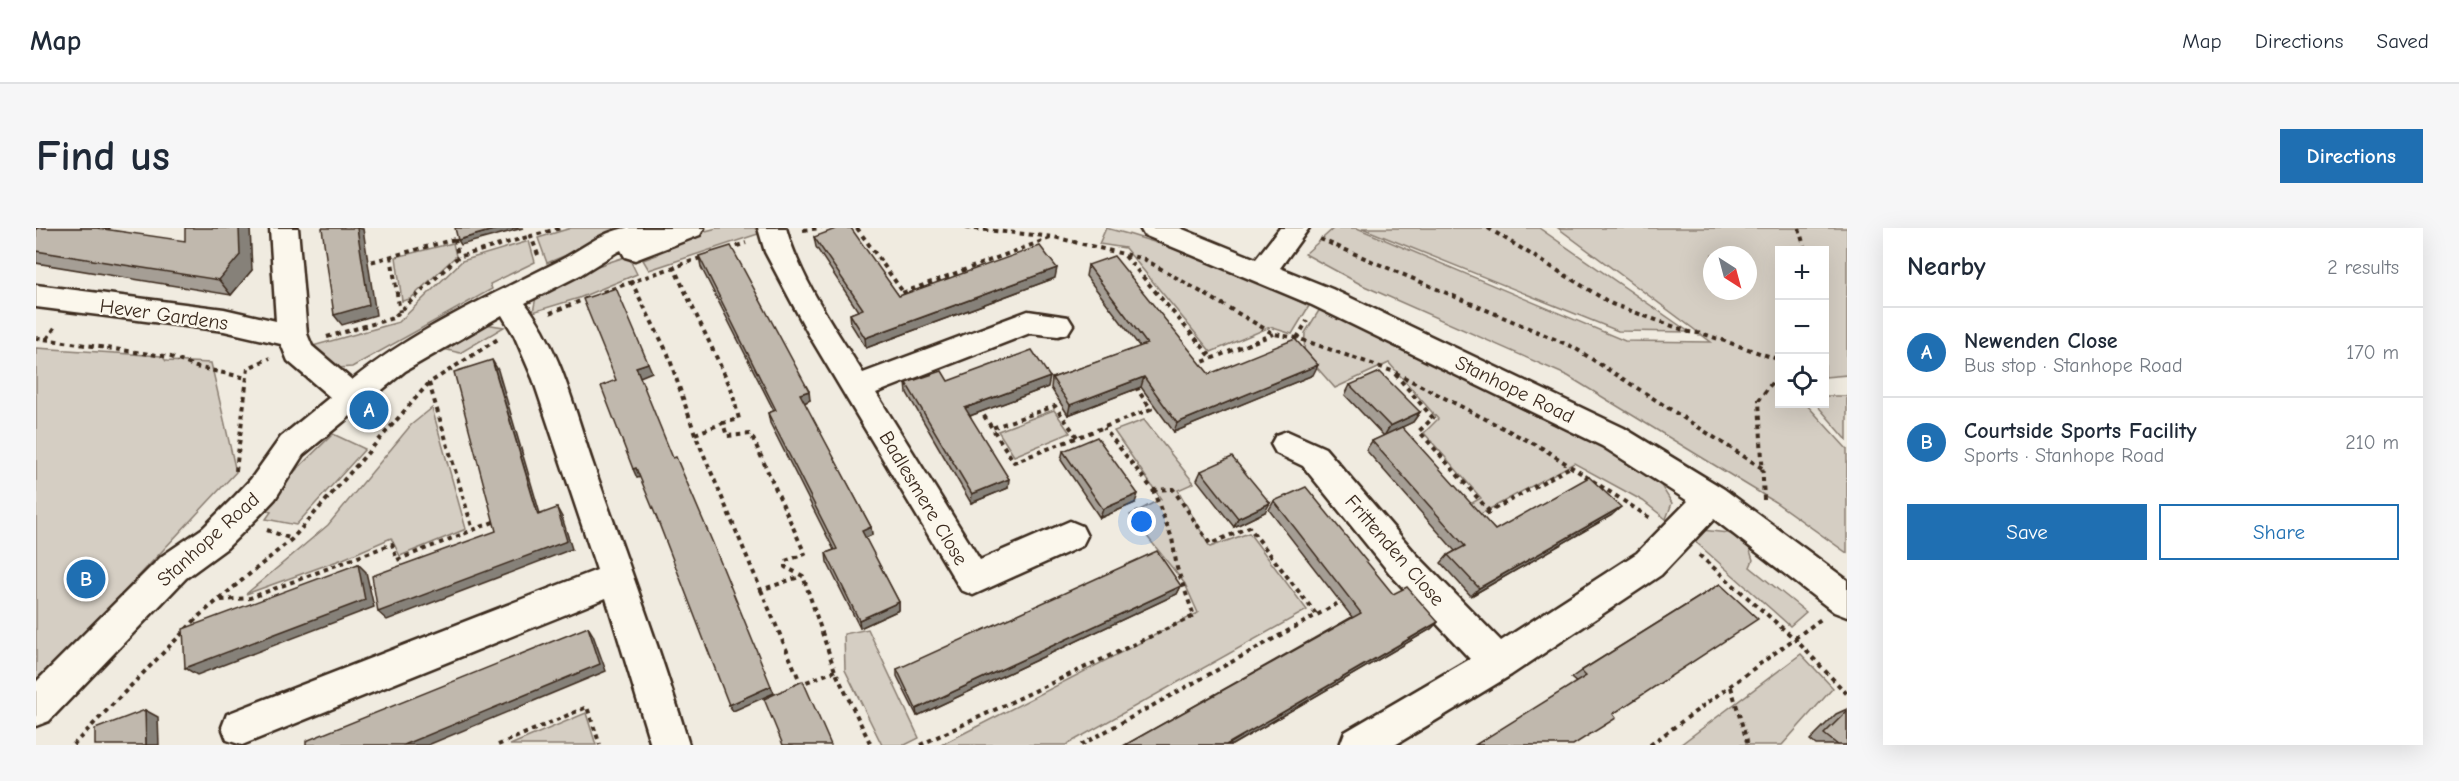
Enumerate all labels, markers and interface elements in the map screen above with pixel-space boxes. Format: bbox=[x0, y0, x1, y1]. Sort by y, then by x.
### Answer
text: Map bbox=[30, 25, 81, 57]
text: Map bbox=[2182, 29, 2222, 53]
text: Directions bbox=[2255, 29, 2344, 53]
text: Saved bbox=[2377, 29, 2429, 53]
button: Directions bbox=[2280, 129, 2423, 183]
text: Find us bbox=[36, 132, 170, 181]
north arrow bbox=[1703, 246, 1757, 300]
map controls bbox=[1775, 246, 1829, 408]
button: + bbox=[1775, 246, 1829, 300]
text: Nearby bbox=[1907, 252, 1986, 282]
text: 2 results bbox=[2327, 256, 2399, 279]
street label: Hever Gardens bbox=[98, 294, 229, 335]
button: − bbox=[1775, 300, 1829, 354]
text: Newenden Close bbox=[1964, 328, 2118, 354]
text: A bbox=[1921, 341, 1932, 364]
text: 170 m bbox=[2346, 341, 2399, 364]
street label: Stanhope Road bbox=[1452, 351, 1578, 428]
button: locate bbox=[1775, 354, 1829, 408]
text: Bus stop · Stanhope Road bbox=[1964, 354, 2183, 377]
pin: A bbox=[350, 388, 388, 432]
text: Courtside Sports Facility bbox=[1964, 418, 2196, 444]
street label: Badlesmere Close bbox=[875, 427, 973, 569]
text: B bbox=[1920, 431, 1933, 454]
text: 210 m bbox=[2345, 431, 2399, 454]
text: Sports · Stanhope Road bbox=[1964, 444, 2164, 467]
street label: Stanhope Road bbox=[153, 488, 264, 591]
street label: Frittenden Close bbox=[1340, 490, 1449, 611]
button: Save bbox=[1907, 504, 2147, 560]
button: Share bbox=[2159, 504, 2399, 560]
your location bbox=[1127, 507, 1156, 536]
pin: B bbox=[67, 556, 106, 602]

